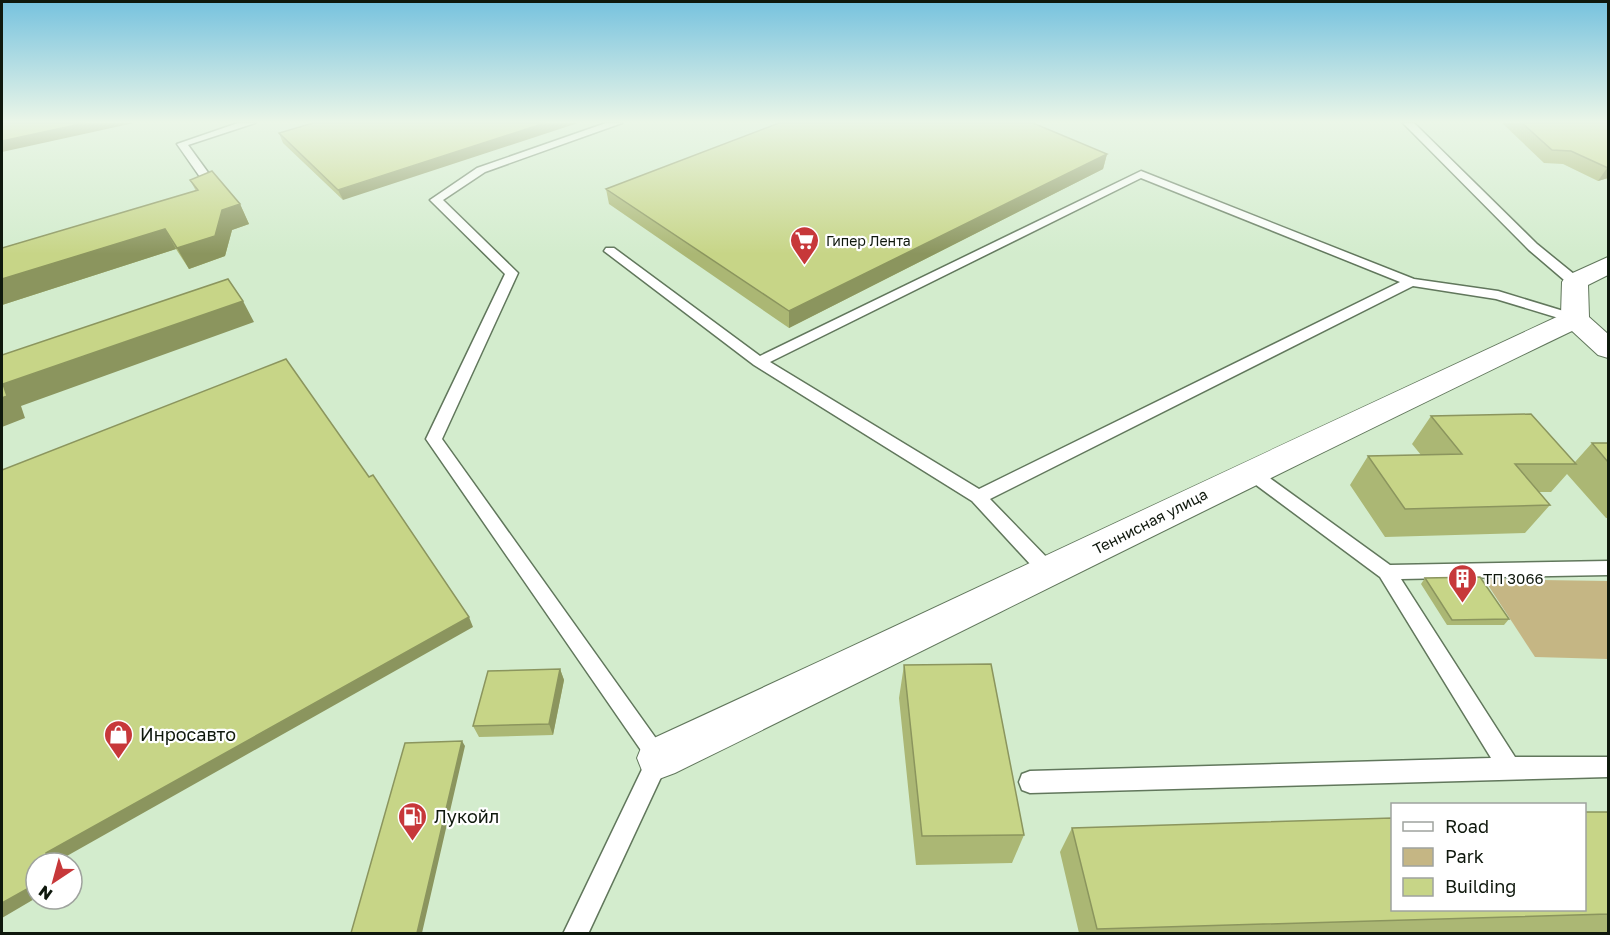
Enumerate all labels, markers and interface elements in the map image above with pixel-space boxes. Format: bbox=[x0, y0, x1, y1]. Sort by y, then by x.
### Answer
supermarket icon: Гипер Лента bbox=[789, 224, 821, 266]
place label: Гипер Лента bbox=[826, 232, 911, 249]
street label: Теннисная улица bbox=[1090, 484, 1210, 558]
building icon: ТП 3066 bbox=[1446, 562, 1478, 604]
place label: ТП 3066 bbox=[1483, 569, 1544, 587]
shop icon: Инросавто bbox=[103, 718, 135, 760]
place label: Инросавто bbox=[140, 723, 236, 745]
fuel station icon: Лукойл bbox=[397, 800, 429, 842]
legend bbox=[1391, 803, 1586, 911]
place label: Лукойл bbox=[434, 805, 499, 827]
text: Road bbox=[1445, 815, 1489, 837]
text: Park bbox=[1445, 845, 1484, 867]
north arrow bbox=[24, 851, 84, 911]
text: Building bbox=[1445, 875, 1516, 897]
text: N bbox=[34, 881, 56, 905]

